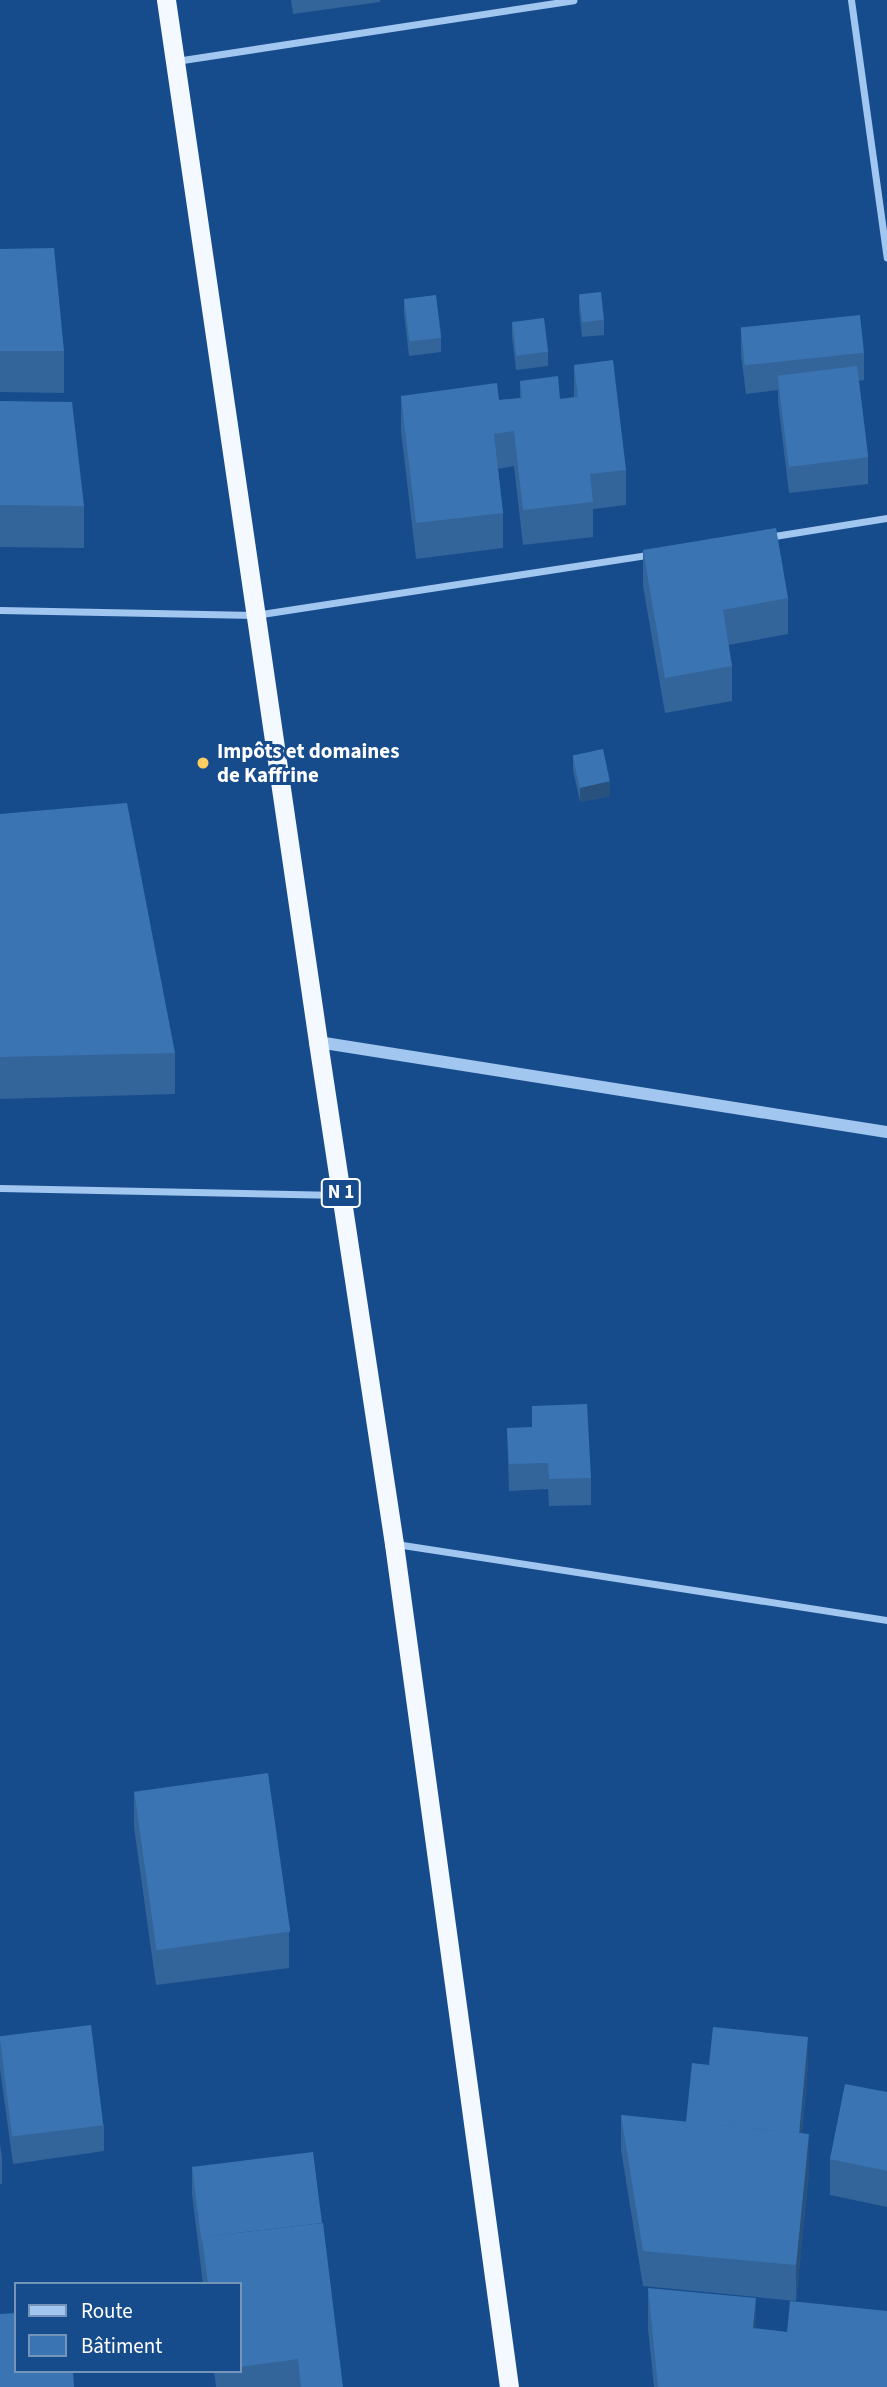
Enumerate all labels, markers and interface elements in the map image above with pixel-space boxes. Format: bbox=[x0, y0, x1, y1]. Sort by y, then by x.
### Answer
place label: Impôts et domaines de Kaffrine bbox=[217, 738, 399, 788]
marker: Impôts et domaines de Kaffrine bbox=[195, 755, 211, 771]
road number: N 1 bbox=[320, 1177, 362, 1208]
legend bbox=[14, 2282, 242, 2373]
text: Route bbox=[81, 2296, 133, 2326]
text: Bâtiment bbox=[81, 2331, 162, 2361]

